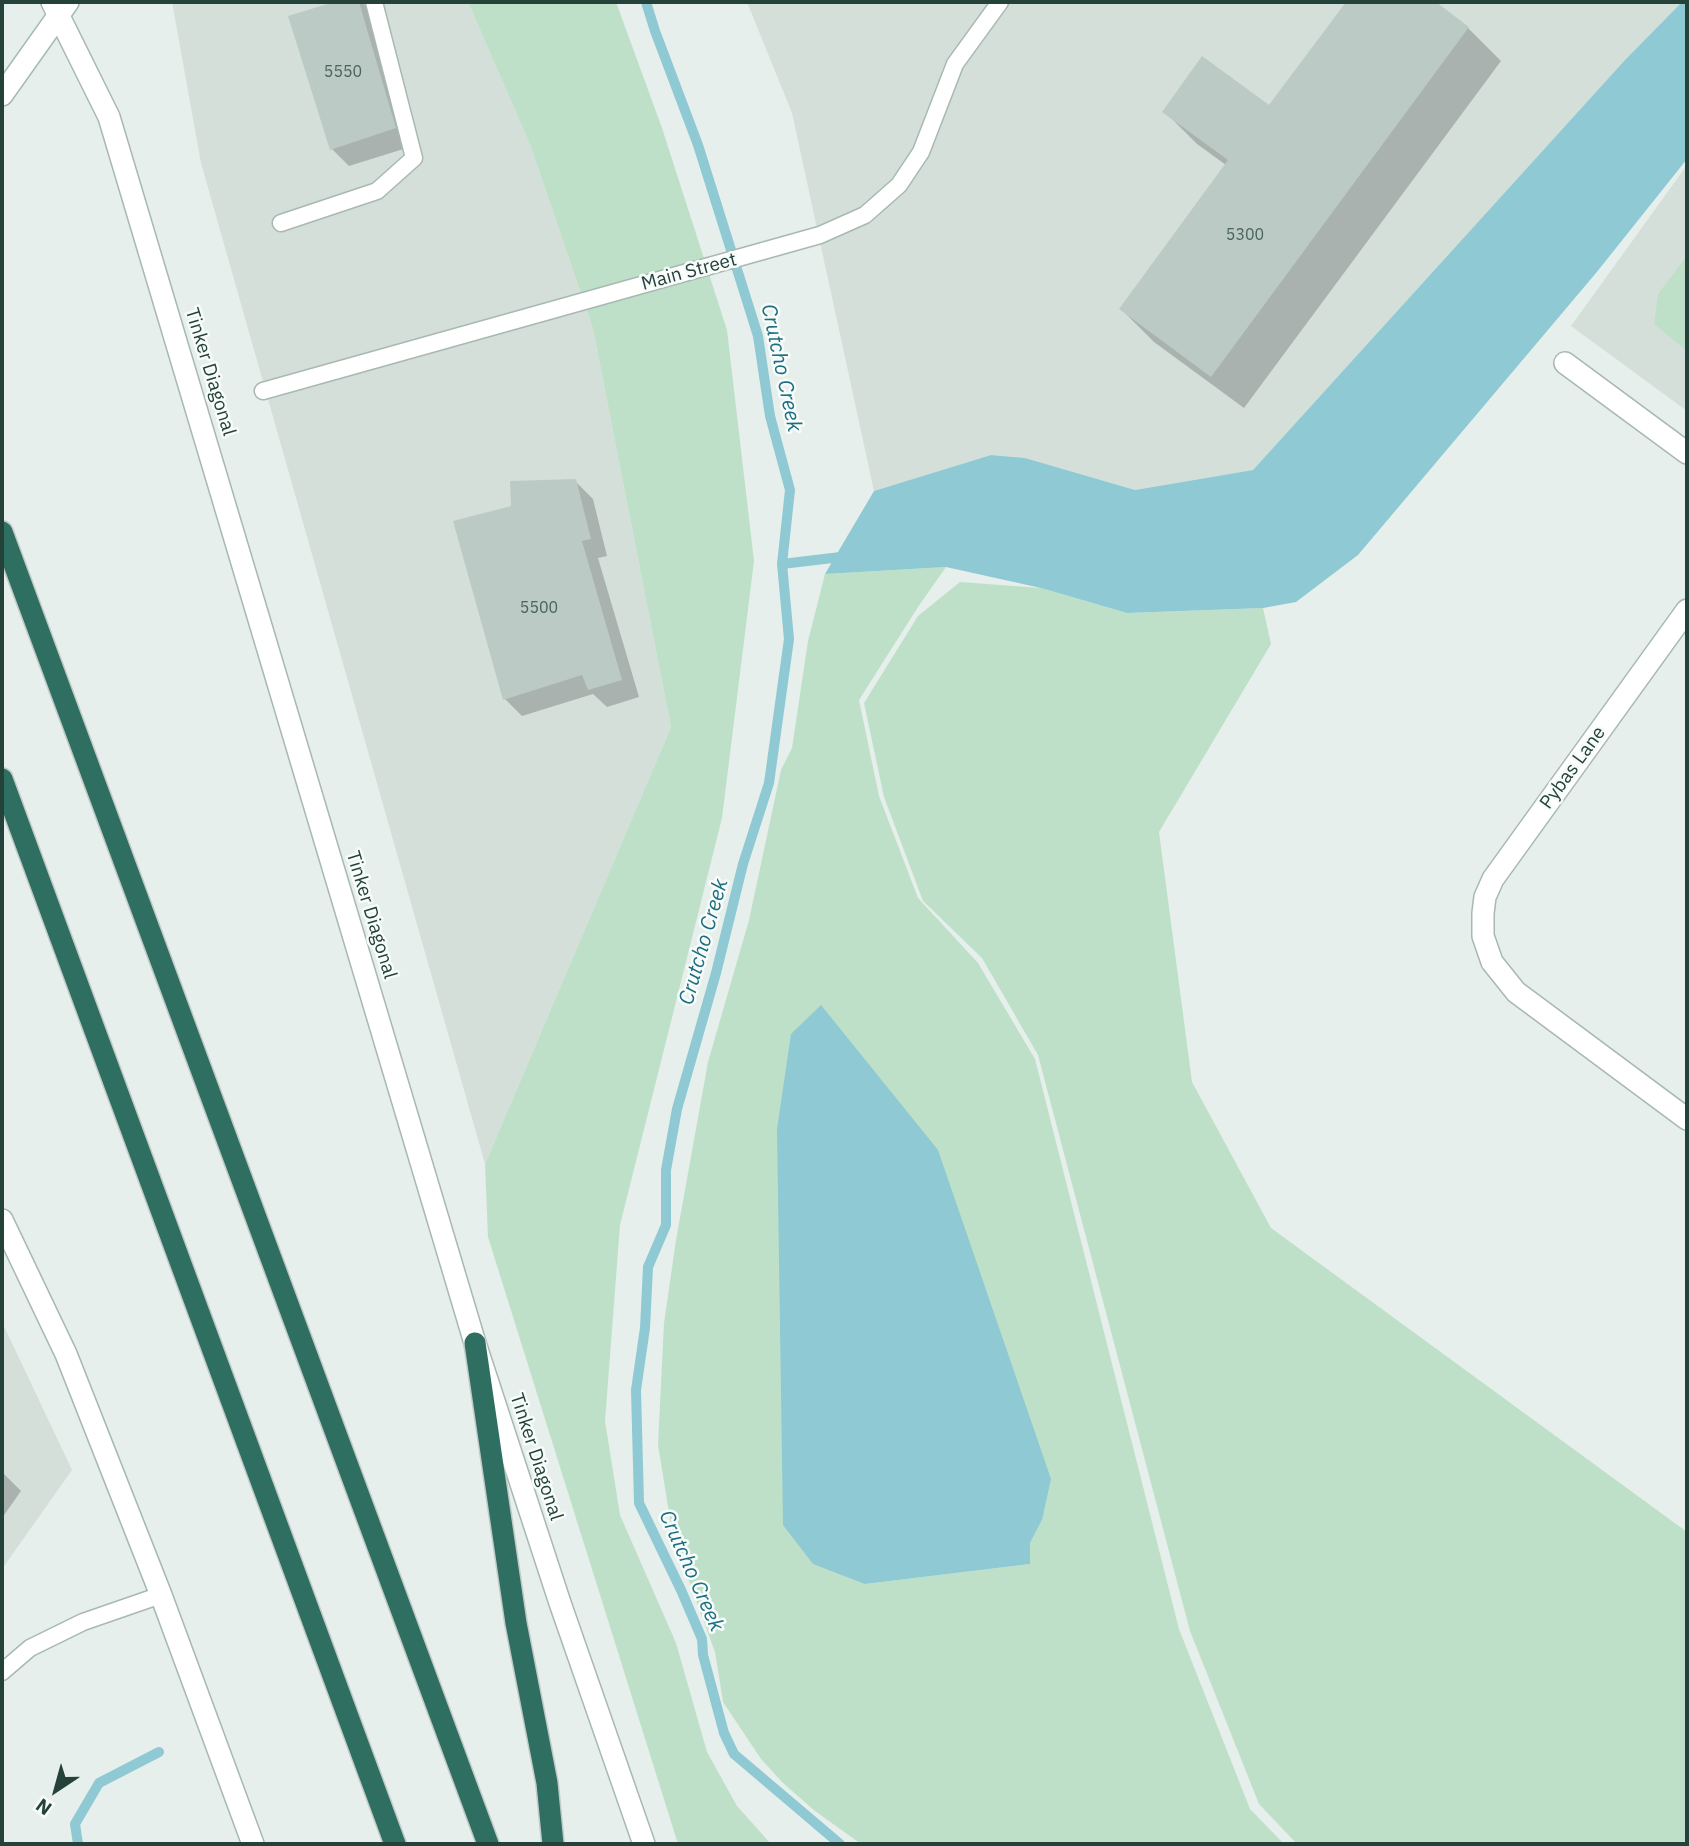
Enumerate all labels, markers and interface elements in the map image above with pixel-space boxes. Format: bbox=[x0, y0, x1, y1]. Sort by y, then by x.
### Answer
house number: 5550 bbox=[324, 62, 362, 82]
house number: 5300 bbox=[1226, 225, 1264, 245]
street label: Main Street bbox=[639, 248, 739, 296]
water label: Crutcho Creek bbox=[755, 302, 807, 434]
street label: Tinker Diagonal bbox=[180, 305, 240, 439]
house number: 5500 bbox=[520, 598, 558, 618]
street label: Pybas Lane bbox=[1535, 722, 1611, 814]
street label: Tinker Diagonal bbox=[341, 848, 401, 982]
water label: Crutcho Creek bbox=[674, 876, 734, 1008]
street label: Tinker Diagonal bbox=[505, 1391, 567, 1523]
water label: Crutcho Creek bbox=[653, 1507, 729, 1635]
north arrow bbox=[21, 1755, 91, 1825]
text: N bbox=[31, 1793, 56, 1821]

